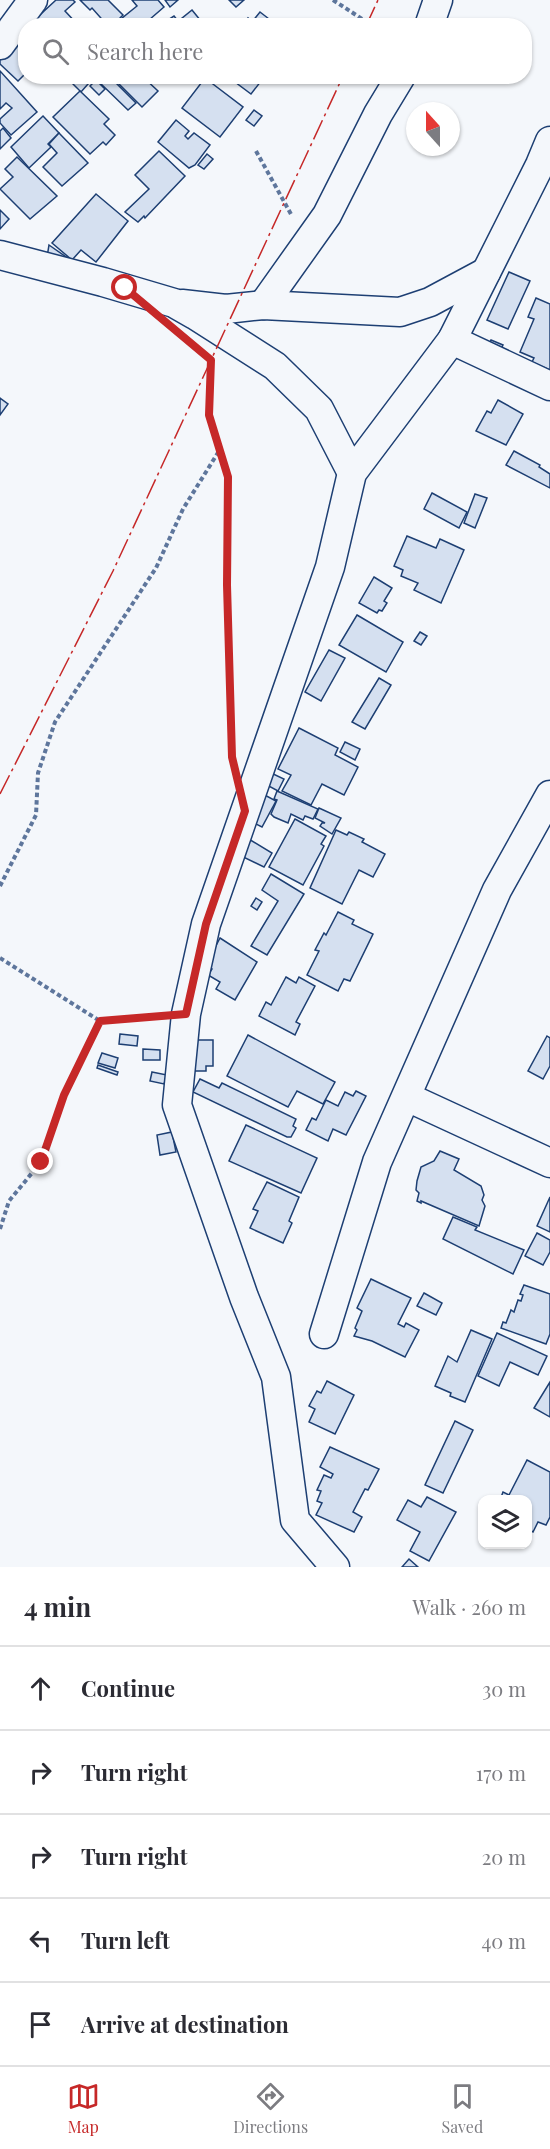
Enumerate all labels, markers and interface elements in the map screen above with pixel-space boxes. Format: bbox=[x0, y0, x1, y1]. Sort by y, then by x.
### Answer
search box bbox=[18, 18, 532, 84]
icon: search bbox=[39, 35, 72, 68]
text: Search here bbox=[87, 36, 203, 66]
north arrow bbox=[406, 102, 460, 156]
route start bbox=[111, 274, 137, 300]
route end bbox=[27, 1148, 53, 1174]
map controls bbox=[478, 1495, 532, 1549]
button: layers bbox=[478, 1495, 532, 1549]
text: 4 min bbox=[24, 1589, 91, 1624]
text: Walk · 260 m bbox=[413, 1593, 526, 1620]
icon: ahead bbox=[24, 1672, 57, 1705]
text: Continue bbox=[81, 1673, 175, 1703]
text: 30 m bbox=[482, 1675, 526, 1702]
icon: right bbox=[24, 1756, 57, 1789]
text: Turn right bbox=[81, 1757, 187, 1787]
text: 170 m bbox=[476, 1759, 526, 1786]
icon: right bbox=[24, 1840, 57, 1873]
text: Turn right bbox=[81, 1841, 187, 1871]
text: 20 m bbox=[482, 1843, 526, 1870]
icon: left bbox=[24, 1924, 57, 1957]
text: Turn left bbox=[81, 1925, 170, 1955]
text: 40 m bbox=[481, 1927, 526, 1954]
icon: arrive bbox=[24, 2008, 57, 2041]
text: Arrive at destination bbox=[81, 2009, 289, 2039]
tab: Map bbox=[67, 2080, 100, 2137]
tab: Directions bbox=[233, 2080, 308, 2137]
tab: Saved bbox=[442, 2080, 483, 2137]

